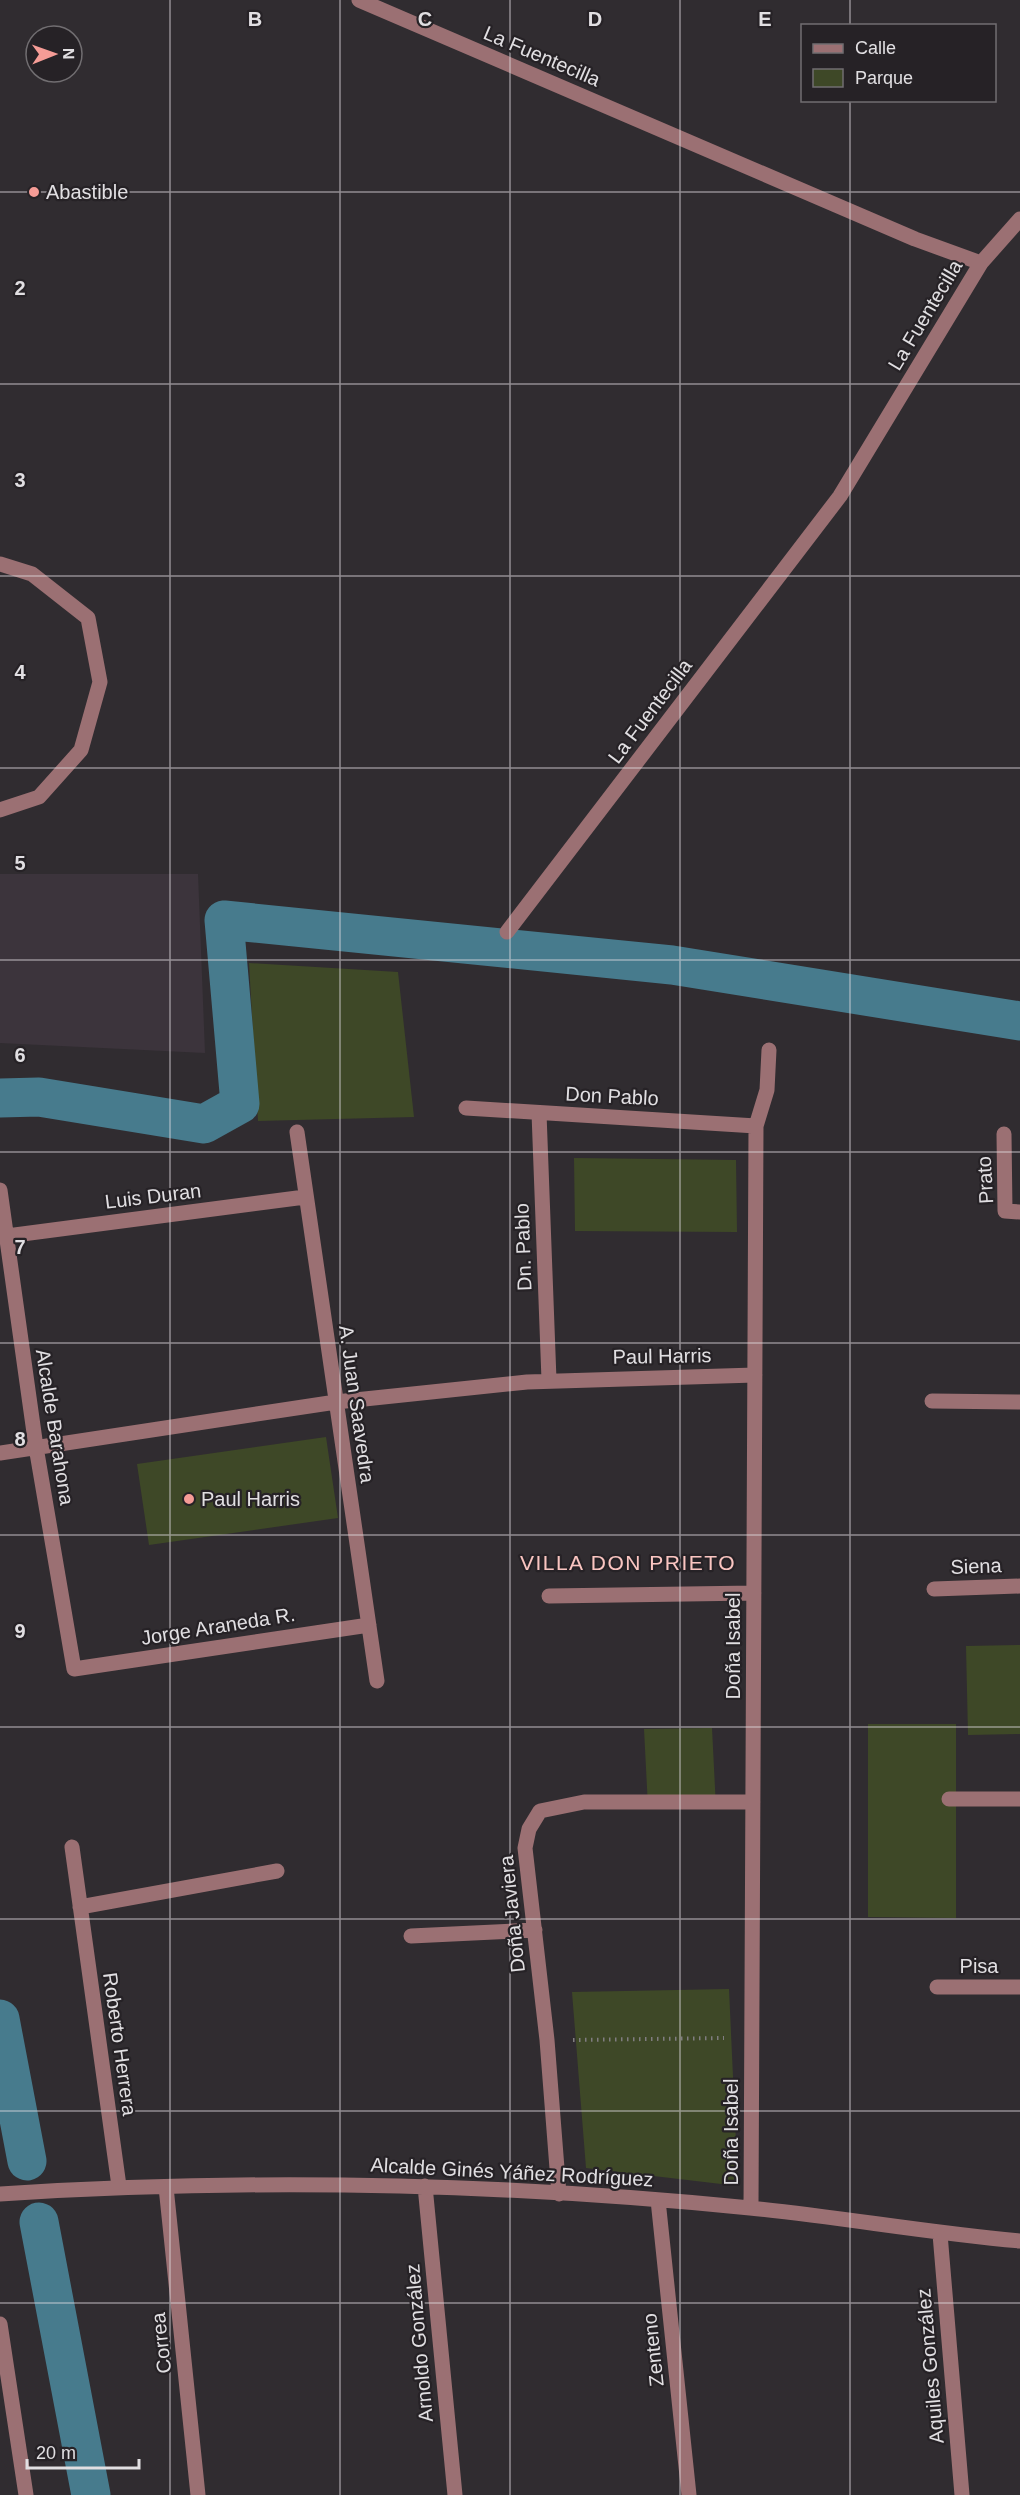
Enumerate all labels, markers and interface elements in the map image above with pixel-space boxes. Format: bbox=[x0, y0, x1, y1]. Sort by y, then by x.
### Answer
text: B bbox=[248, 8, 262, 30]
text: C bbox=[418, 8, 432, 30]
text: D bbox=[588, 8, 602, 30]
text: E bbox=[758, 8, 772, 30]
street label: La Fuentecilla bbox=[480, 22, 604, 91]
north arrow bbox=[24, 24, 84, 84]
legend bbox=[801, 24, 996, 102]
text: Calle bbox=[855, 38, 896, 58]
text: N bbox=[60, 48, 77, 60]
text: Parque bbox=[855, 68, 913, 88]
place label: Abastible bbox=[46, 181, 128, 203]
marker: Abastible bbox=[27, 185, 41, 199]
street label: La Fuentecilla bbox=[884, 255, 967, 374]
text: 2 bbox=[14, 277, 26, 299]
text: 3 bbox=[14, 469, 26, 491]
street label: La Fuentecilla bbox=[604, 654, 697, 767]
text: 4 bbox=[14, 661, 26, 683]
text: 5 bbox=[14, 852, 26, 874]
text: 6 bbox=[14, 1044, 26, 1066]
street label: Don Pablo bbox=[565, 1083, 659, 1109]
street label: Prato bbox=[973, 1156, 997, 1204]
street label: Luis Duran bbox=[104, 1179, 202, 1213]
street label: Dn. Pablo bbox=[510, 1203, 536, 1291]
text: 7 bbox=[14, 1236, 26, 1258]
street label: A. Juan Saavedra bbox=[335, 1324, 379, 1485]
street label: Paul Harris bbox=[612, 1344, 712, 1368]
street label: Alcalde Barahona bbox=[32, 1347, 78, 1508]
text: 8 bbox=[14, 1428, 26, 1450]
place label: Paul Harris bbox=[201, 1488, 300, 1510]
marker: Paul Harris bbox=[182, 1492, 196, 1506]
district label: VILLA DON PRIETO bbox=[520, 1551, 736, 1574]
street label: Siena bbox=[950, 1554, 1003, 1578]
street label: Doña Isabel bbox=[722, 1593, 744, 1699]
street label: Jorge Araneda R. bbox=[139, 1603, 297, 1649]
text: 9 bbox=[14, 1620, 26, 1642]
street label: Doña Javiera bbox=[495, 1853, 529, 1974]
street label: Pisa bbox=[960, 1955, 999, 1977]
street label: Roberto Herrera bbox=[99, 1971, 141, 2118]
street label: Doña Isabel bbox=[720, 2079, 742, 2185]
street label: Alcalde Ginés Yáñez Rodríguez bbox=[370, 2154, 654, 2190]
street label: Arnoldo González bbox=[401, 2263, 437, 2423]
street label: Aquiles González bbox=[912, 2288, 948, 2444]
street label: Correa bbox=[147, 2311, 175, 2375]
street label: Zenteno bbox=[638, 2312, 668, 2388]
scale bar bbox=[27, 2432, 140, 2470]
text: 20 m bbox=[36, 2443, 76, 2463]

